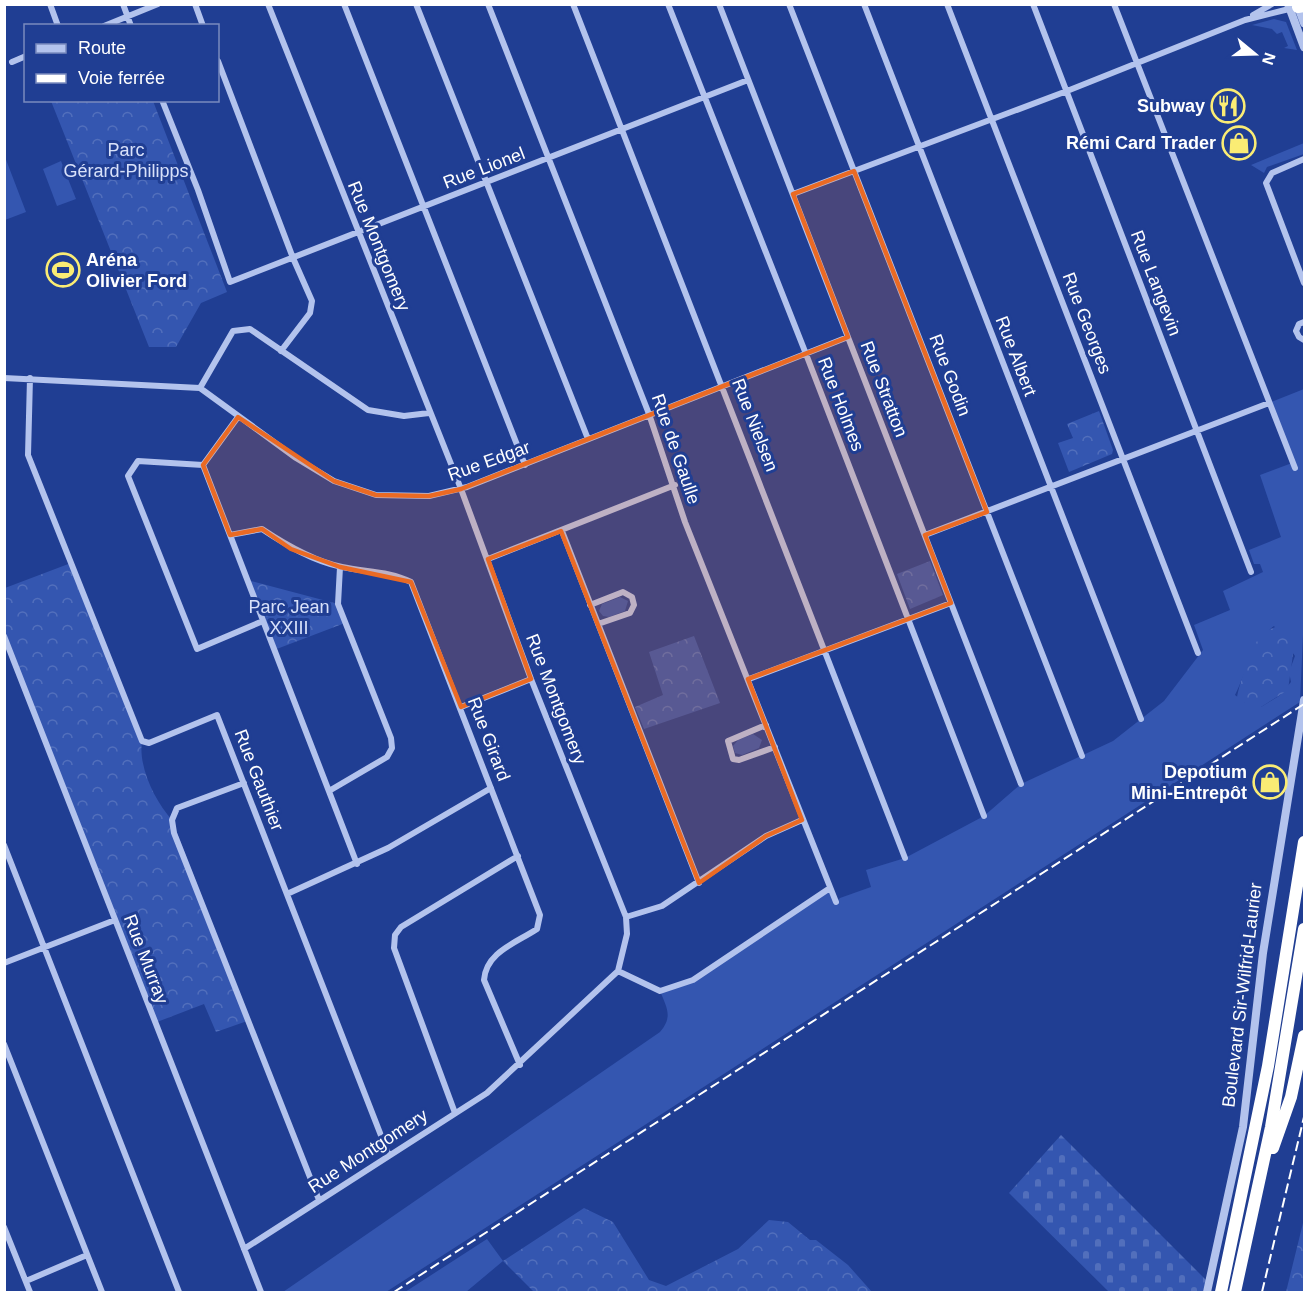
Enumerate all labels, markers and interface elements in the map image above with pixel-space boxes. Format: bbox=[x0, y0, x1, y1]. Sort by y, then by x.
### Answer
legend bbox=[24, 24, 219, 102]
north arrow bbox=[1225, 24, 1285, 84]
text: Route bbox=[78, 38, 126, 58]
text: N bbox=[1259, 50, 1279, 67]
text: Voie ferrée bbox=[78, 68, 165, 88]
restaurant icon: Subway bbox=[1210, 88, 1246, 124]
place label: Subway bbox=[1137, 96, 1205, 116]
shop icon: Rémi Card Trader bbox=[1221, 125, 1257, 161]
place label: Rémi Card Trader bbox=[1066, 133, 1216, 153]
park label: Parc Gérard-Philipps bbox=[63, 140, 189, 181]
street label: Rue Lionel bbox=[440, 143, 528, 193]
street label: Rue Montgomery bbox=[344, 178, 414, 314]
street label: Rue Langevin bbox=[1127, 228, 1185, 338]
place label: Aréna Olivier Ford bbox=[86, 250, 187, 291]
sports icon: Aréna Olivier Ford bbox=[45, 252, 81, 288]
street label: Rue Georges bbox=[1058, 269, 1116, 377]
street label: Rue Albert bbox=[992, 313, 1040, 399]
street label: Rue Godin bbox=[925, 331, 975, 419]
street label: Rue Stratton bbox=[857, 338, 911, 440]
street label: Rue Holmes bbox=[814, 354, 868, 454]
street label: Rue Nielsen bbox=[728, 376, 782, 474]
street label: Rue de Gaulle bbox=[648, 391, 704, 507]
street label: Rue Edgar bbox=[445, 437, 533, 485]
park label: Parc Jean XXIII bbox=[248, 597, 330, 638]
street label: Rue Montgomery bbox=[522, 631, 590, 767]
street label: Rue Girard bbox=[464, 694, 514, 784]
street label: Rue Gauthier bbox=[230, 726, 288, 834]
place label: Depotium Mini-Entrepôt bbox=[1131, 762, 1247, 803]
shop icon: Depotium Mini-Entrepôt bbox=[1252, 764, 1288, 800]
street label: Boulevard Sir-Wilfrid-Laurier bbox=[1218, 882, 1266, 1108]
street label: Rue Murray bbox=[120, 912, 172, 1006]
street label: Rue Montgomery bbox=[305, 1105, 431, 1197]

